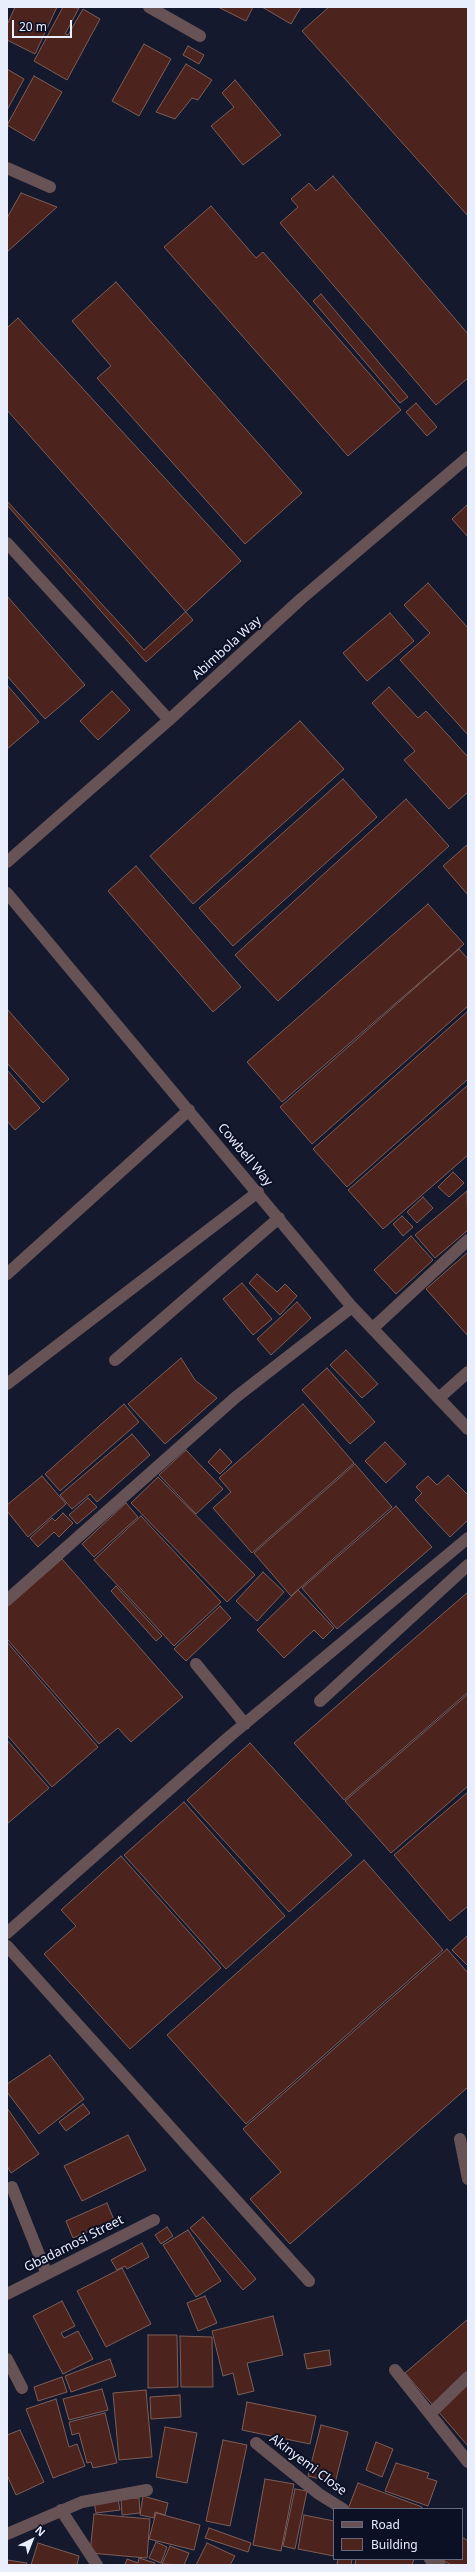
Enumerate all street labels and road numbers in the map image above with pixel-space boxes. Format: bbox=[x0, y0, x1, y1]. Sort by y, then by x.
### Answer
street label: Abimbola Way bbox=[189, 613, 265, 683]
street label: Cowbell Way bbox=[214, 1120, 276, 1190]
street label: Gbadamosi Street bbox=[22, 2212, 126, 2276]
street label: Akinyemi Close bbox=[266, 2431, 350, 2499]

